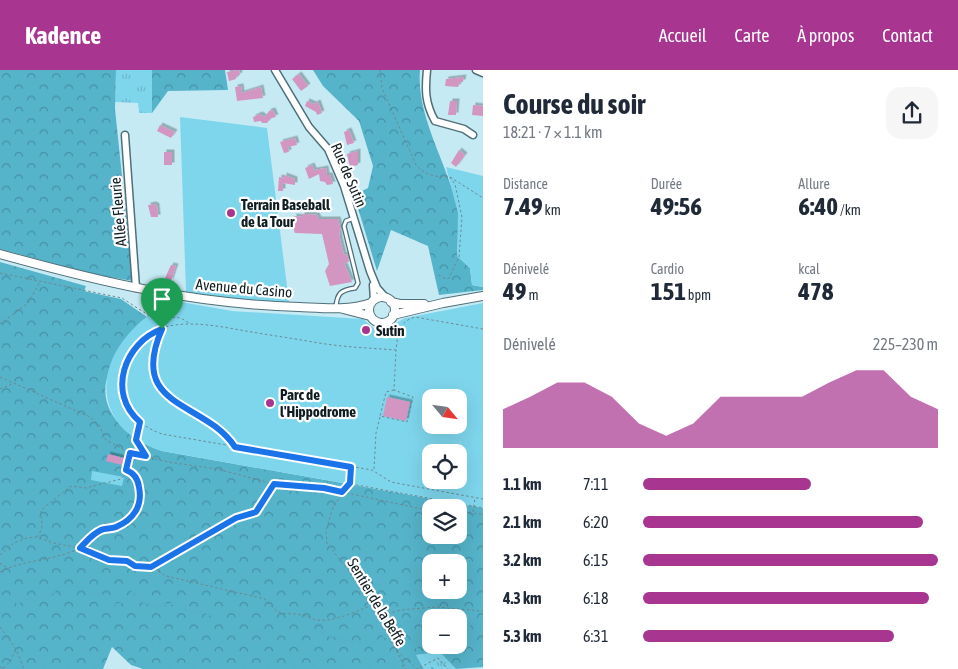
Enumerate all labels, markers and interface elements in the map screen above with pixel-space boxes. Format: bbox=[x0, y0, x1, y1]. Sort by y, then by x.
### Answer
text: Kadence bbox=[25, 22, 101, 49]
text: Accueil bbox=[659, 25, 707, 46]
text: Carte bbox=[735, 25, 769, 46]
text: À propos bbox=[797, 25, 854, 46]
text: Contact bbox=[882, 25, 933, 46]
button: share bbox=[886, 87, 938, 139]
text: Course du soir bbox=[503, 88, 645, 120]
text: 18:21 · 7 × 1.1 km bbox=[503, 123, 603, 141]
street label: Rue de Sutin bbox=[328, 140, 370, 210]
text: Distance bbox=[503, 176, 548, 192]
text: Durée bbox=[651, 176, 682, 192]
text: Allure bbox=[798, 176, 830, 192]
street label: Allée Fleurie bbox=[106, 177, 129, 247]
text: 7.49 bbox=[503, 192, 543, 220]
text: 49:56 bbox=[651, 192, 702, 220]
text: 6:40 bbox=[798, 192, 838, 220]
place label: Terrain Baseball de la Tour bbox=[241, 196, 331, 230]
text: km bbox=[543, 202, 561, 218]
text: /km bbox=[838, 202, 861, 218]
marker: Terrain Baseball de la Tour bbox=[225, 207, 237, 219]
text: Dénivelé bbox=[503, 261, 549, 277]
text: Cardio bbox=[651, 261, 684, 277]
text: kcal bbox=[798, 261, 820, 277]
street label: Avenue du Casino bbox=[195, 275, 293, 301]
text: 49 bbox=[503, 277, 527, 305]
text: 151 bbox=[651, 277, 686, 305]
text: 478 bbox=[798, 277, 834, 305]
pin bbox=[141, 278, 183, 329]
icon: arrive bbox=[148, 285, 176, 313]
text: m bbox=[527, 287, 539, 303]
text: bpm bbox=[686, 287, 711, 303]
place label: Sutin bbox=[376, 322, 405, 339]
marker: Sutin bbox=[360, 324, 372, 336]
text: Dénivelé bbox=[503, 335, 556, 353]
text: 225–230 m bbox=[873, 335, 938, 353]
place label: Parc de l'Hippodrome bbox=[280, 386, 356, 420]
north arrow bbox=[422, 389, 468, 434]
map controls bbox=[422, 389, 467, 654]
marker: Parc de l'Hippodrome bbox=[264, 397, 276, 409]
button: locate bbox=[422, 444, 467, 489]
text: 1.1 km bbox=[503, 475, 542, 493]
text: 7:11 bbox=[583, 475, 608, 493]
button: layers bbox=[422, 499, 467, 544]
text: 2.1 km bbox=[503, 513, 542, 531]
text: 6:20 bbox=[583, 513, 608, 531]
text: 3.2 km bbox=[503, 551, 542, 569]
text: 6:15 bbox=[583, 551, 608, 569]
button: + bbox=[422, 554, 467, 599]
street label: Sentier de la Beffe bbox=[344, 555, 410, 649]
text: 4.3 km bbox=[503, 589, 542, 607]
text: 6:18 bbox=[583, 589, 608, 607]
button: − bbox=[422, 609, 467, 654]
text: 5.3 km bbox=[503, 627, 542, 645]
text: 6:31 bbox=[583, 627, 608, 645]

